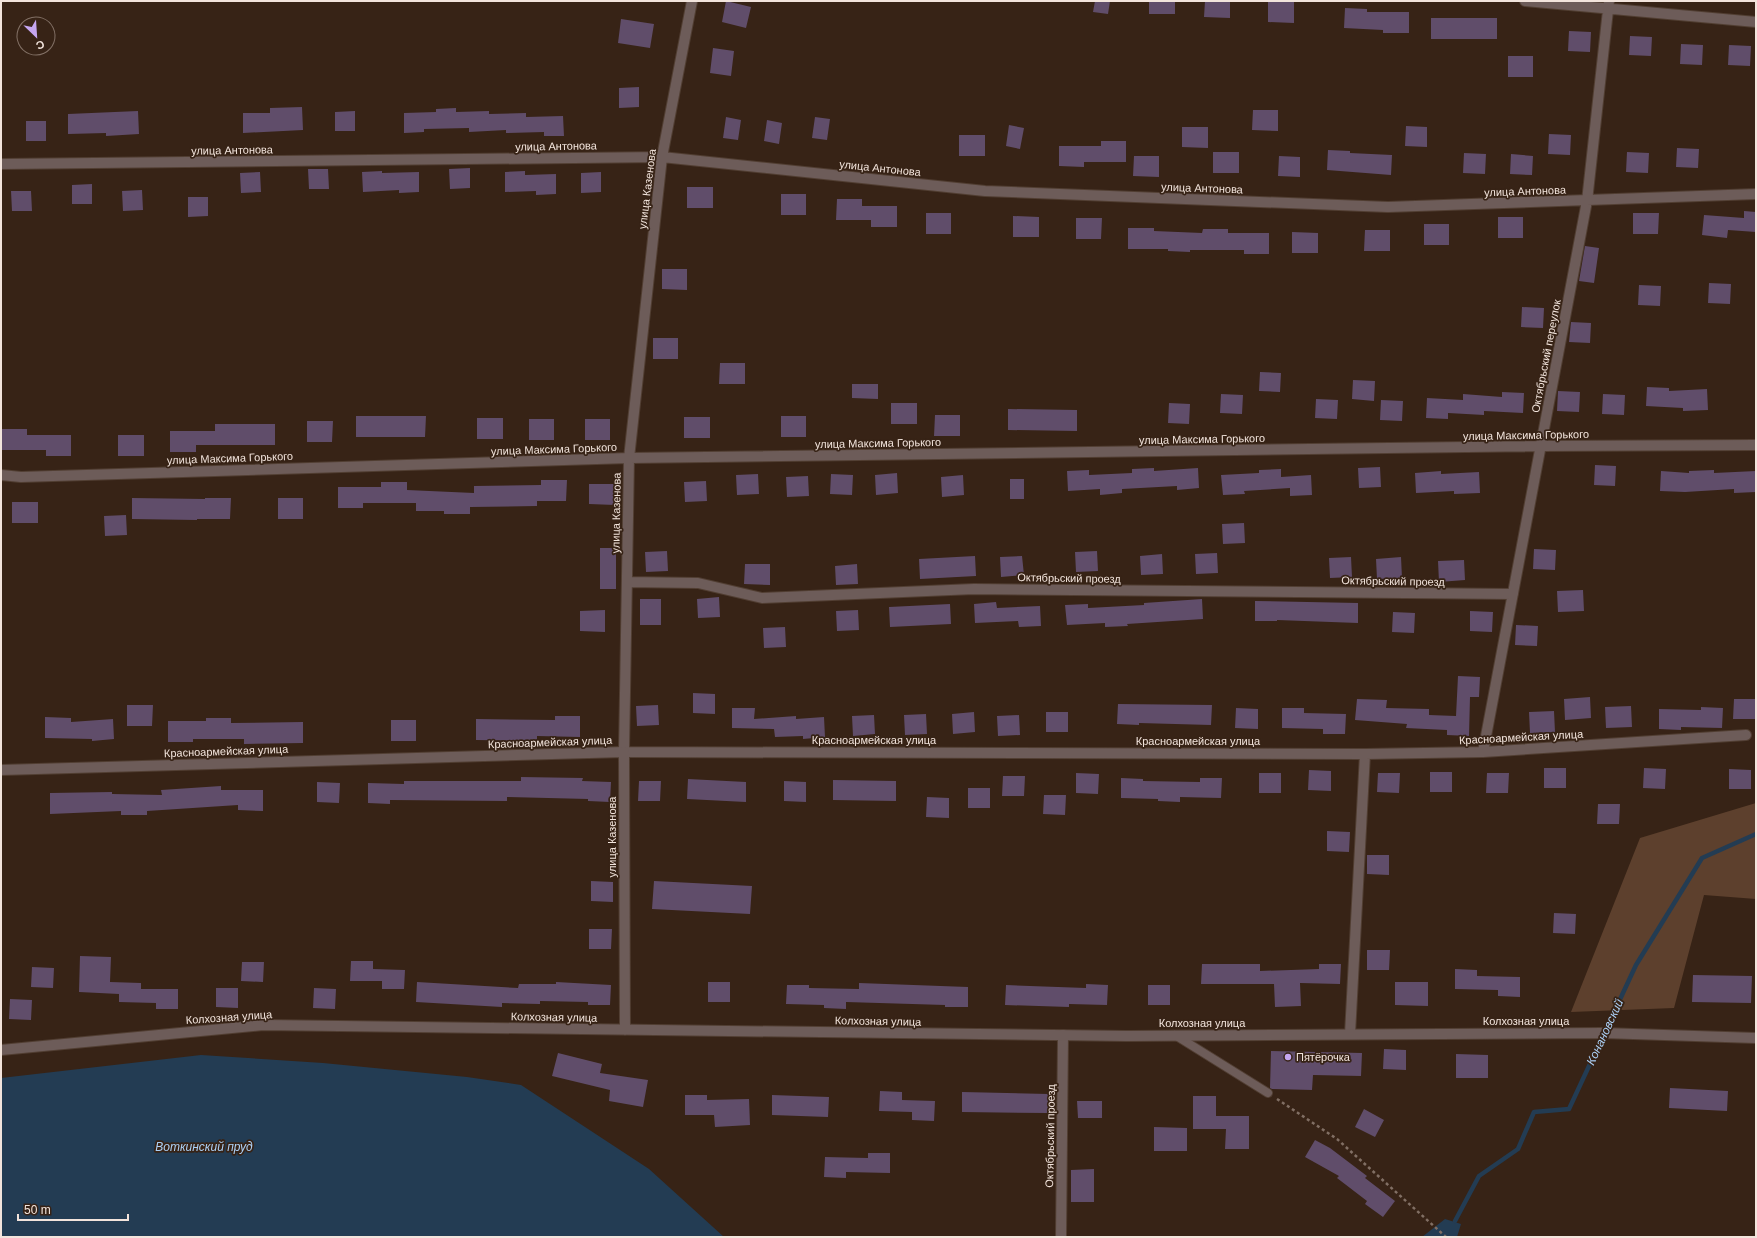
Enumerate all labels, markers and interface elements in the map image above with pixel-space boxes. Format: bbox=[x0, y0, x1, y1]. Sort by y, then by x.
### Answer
north arrow bbox=[16, 16, 56, 56]
text: С bbox=[34, 38, 46, 52]
street label: улица Антонова bbox=[515, 139, 598, 153]
street label: улица Антонова bbox=[191, 143, 274, 157]
street label: улица Казенова bbox=[636, 147, 658, 230]
street label: улица Антонова bbox=[839, 158, 922, 178]
street label: улица Антонова bbox=[1161, 181, 1244, 195]
street label: улица Антонова bbox=[1484, 184, 1567, 198]
street label: Октябрьский переулок bbox=[1529, 298, 1563, 414]
street label: улица Максима Горького bbox=[1463, 428, 1589, 442]
street label: улица Максима Горького bbox=[1139, 432, 1265, 446]
street label: улица Максима Горького bbox=[815, 436, 941, 450]
street label: улица Максима Горького bbox=[491, 441, 617, 457]
street label: улица Максима Горького bbox=[167, 450, 293, 466]
street label: улица Казенова bbox=[609, 472, 623, 553]
street label: Октябрьский проезд bbox=[1017, 571, 1121, 585]
street label: Октябрьский проезд bbox=[1341, 574, 1445, 588]
street label: Красноармейская улица bbox=[1459, 728, 1584, 746]
street label: Красноармейская улица bbox=[488, 734, 613, 750]
street label: Красноармейская улица bbox=[812, 734, 937, 746]
street label: Красноармейская улица bbox=[1136, 735, 1261, 747]
street label: Красноармейская улица bbox=[164, 743, 289, 759]
street label: улица Казенова bbox=[606, 796, 618, 877]
water label: Конановский bbox=[1584, 996, 1627, 1067]
street label: Колхозная улица bbox=[185, 1008, 273, 1026]
street label: Колхозная улица bbox=[511, 1010, 598, 1024]
street label: Колхозная улица bbox=[835, 1014, 922, 1028]
street label: Колхозная улица bbox=[1483, 1015, 1570, 1027]
street label: Колхозная улица bbox=[1159, 1017, 1246, 1029]
place label: Пятёрочка bbox=[1296, 1051, 1351, 1063]
marker: Пятёрочка bbox=[1283, 1052, 1293, 1062]
street label: Октябрьский проезд bbox=[1043, 1084, 1057, 1188]
water label: Воткинский пруд bbox=[155, 1140, 253, 1154]
scale bar bbox=[18, 1196, 128, 1222]
text: 50 m bbox=[24, 1203, 51, 1217]

